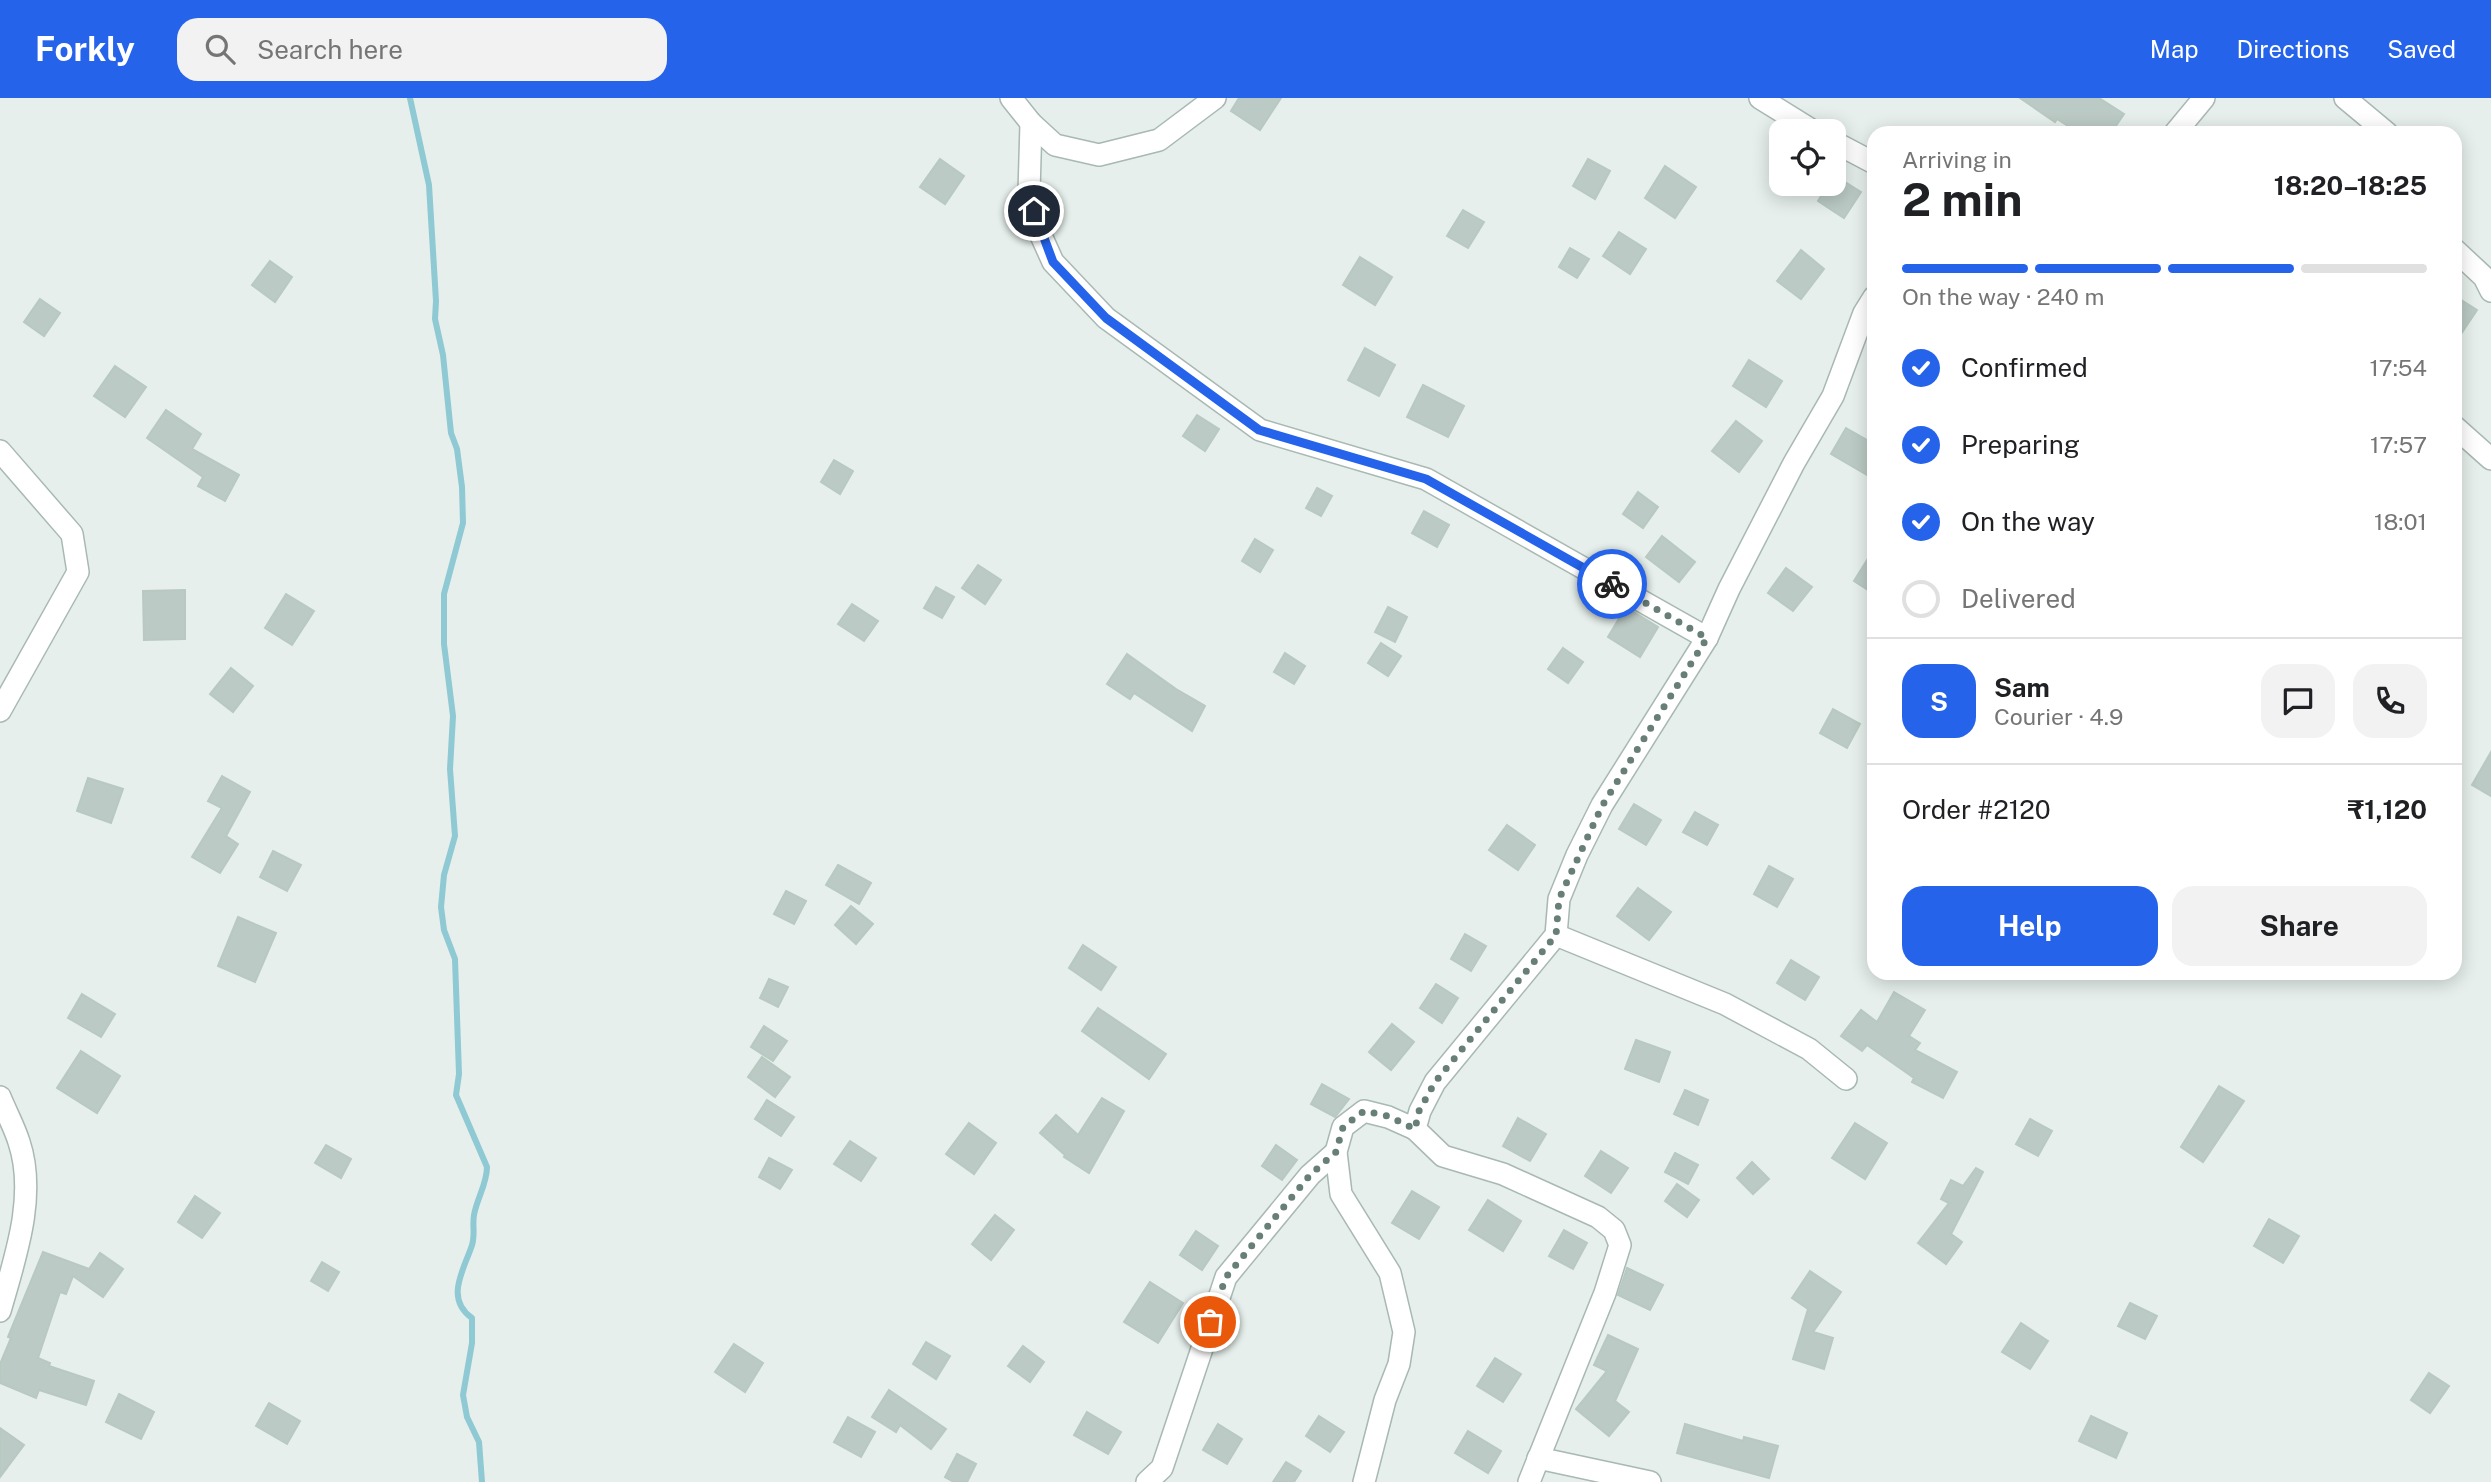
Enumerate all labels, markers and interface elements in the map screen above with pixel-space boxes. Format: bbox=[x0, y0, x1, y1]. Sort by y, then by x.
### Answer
search box bbox=[177, 18, 667, 81]
text: Forkly bbox=[35, 30, 135, 68]
icon: search bbox=[201, 30, 239, 68]
text: Search here bbox=[257, 34, 403, 65]
text: Map bbox=[2150, 35, 2199, 63]
text: Directions bbox=[2237, 35, 2349, 63]
text: Saved bbox=[2387, 35, 2456, 63]
map controls bbox=[1769, 119, 1846, 196]
button: locate bbox=[1769, 119, 1846, 196]
text: Arriving in bbox=[1902, 146, 2012, 173]
text: 18:20–18:25 bbox=[2274, 170, 2427, 201]
text: 2 min bbox=[1902, 172, 2022, 226]
pin bbox=[1004, 181, 1064, 241]
icon: home bbox=[1015, 192, 1053, 230]
text: On the way · 240 m bbox=[1902, 283, 2104, 310]
icon: check bbox=[1902, 349, 1940, 387]
text: Confirmed bbox=[1961, 352, 2088, 383]
text: 17:54 bbox=[2369, 354, 2427, 381]
icon: check bbox=[1902, 426, 1940, 464]
text: Preparing bbox=[1961, 429, 2080, 460]
text: 17:57 bbox=[2370, 431, 2427, 458]
icon: check bbox=[1902, 503, 1940, 541]
text: On the way bbox=[1961, 506, 2095, 537]
text: 18:01 bbox=[2374, 508, 2427, 535]
courier bbox=[1577, 549, 1647, 619]
icon: bike bbox=[1593, 565, 1631, 603]
text: Delivered bbox=[1961, 583, 2076, 614]
button: chat bbox=[2261, 664, 2335, 738]
button: phone bbox=[2353, 664, 2427, 738]
text: Sam bbox=[1994, 672, 2050, 703]
text: S bbox=[1930, 686, 1948, 717]
text: Courier · 4.9 bbox=[1994, 703, 2123, 730]
text: Order #2120 bbox=[1902, 794, 2051, 825]
text: ₹1,120 bbox=[2348, 794, 2427, 825]
button: Help bbox=[1902, 886, 2158, 966]
button: Share bbox=[2172, 886, 2427, 966]
pin bbox=[1180, 1292, 1240, 1352]
icon: bag bbox=[1191, 1303, 1229, 1341]

